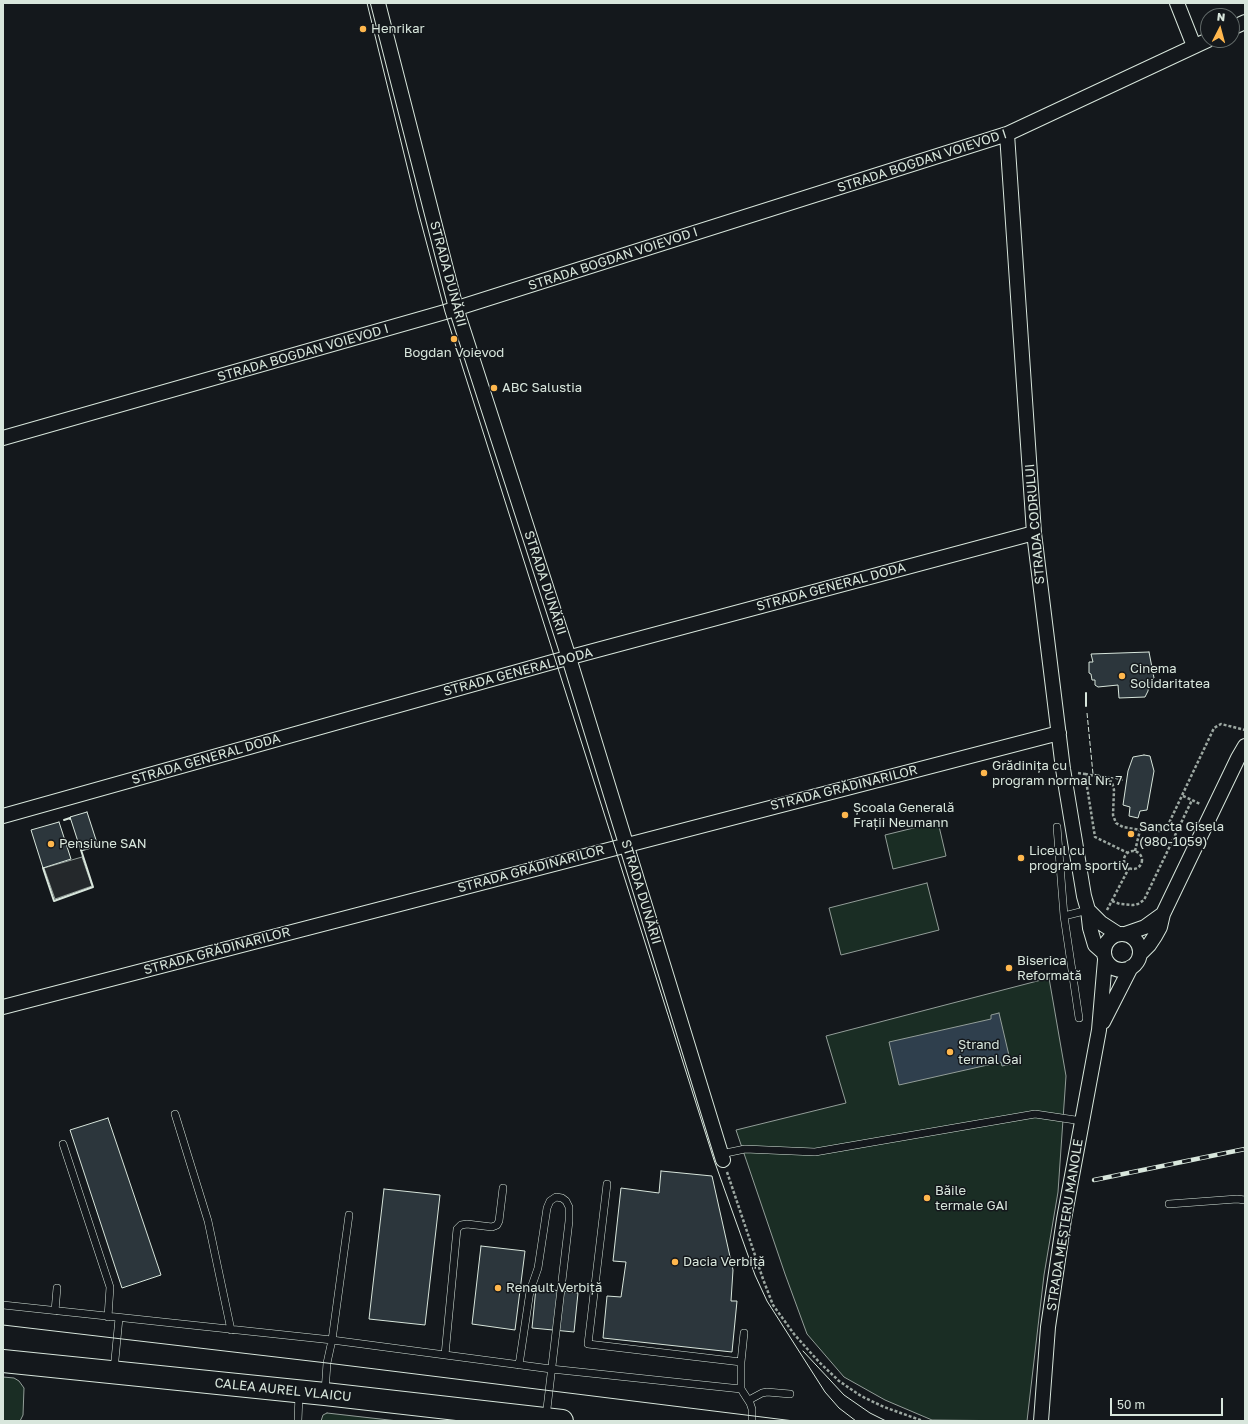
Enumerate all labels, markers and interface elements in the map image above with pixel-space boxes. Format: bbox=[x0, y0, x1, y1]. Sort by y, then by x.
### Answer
north arrow bbox=[1200, 8, 1240, 48]
text: N bbox=[1216, 10, 1226, 23]
place label: Henrikar bbox=[371, 21, 425, 37]
marker: Henrikar bbox=[358, 24, 368, 34]
street label: STRADA BOGDAN VOIEVOD I bbox=[835, 126, 1009, 196]
street label: STRADA DUNĂRII bbox=[426, 219, 470, 329]
street label: STRADA BOGDAN VOIEVOD I bbox=[526, 224, 700, 294]
street label: STRADA BOGDAN VOIEVOD I bbox=[216, 321, 390, 385]
marker: Bogdan Voievod bbox=[449, 334, 459, 344]
place label: Bogdan Voievod bbox=[404, 345, 504, 361]
place label: ABC Salustia bbox=[502, 380, 582, 396]
marker: ABC Salustia bbox=[489, 383, 499, 393]
street label: STRADA CODRULUI bbox=[1022, 463, 1048, 585]
street label: STRADA DUNĂRII bbox=[521, 529, 569, 637]
street label: STRADA GENERAL DODA bbox=[755, 560, 907, 614]
street label: STRADA GENERAL DODA bbox=[442, 645, 594, 699]
place label: Cinema Solidaritatea bbox=[1130, 661, 1210, 692]
marker: Cinema Solidaritatea bbox=[1117, 671, 1127, 681]
street label: STRADA GENERAL DODA bbox=[130, 730, 282, 788]
place label: Grădinița cu program normal Nr. 7 bbox=[992, 758, 1122, 789]
street label: STRADA GRĂDINARILOR bbox=[769, 762, 919, 814]
marker: Grădinița cu program normal Nr. 7 bbox=[979, 768, 989, 778]
place label: Școala Generală Frații Neumann bbox=[853, 800, 954, 831]
marker: Școala Generală Frații Neumann bbox=[840, 810, 850, 820]
place label: Sancta Gisela (980-1059) bbox=[1139, 819, 1224, 850]
marker: Sancta Gisela (980-1059) bbox=[1126, 829, 1136, 839]
place label: Pensiune SAN bbox=[59, 836, 147, 852]
street label: STRADA DUNĂRII bbox=[618, 838, 664, 946]
marker: Pensiune SAN bbox=[46, 839, 56, 849]
street label: STRADA GRĂDINARILOR bbox=[456, 842, 606, 896]
place label: Liceul cu program sportiv bbox=[1029, 843, 1129, 874]
marker: Liceul cu program sportiv bbox=[1016, 853, 1026, 863]
street label: STRADA GRĂDINARILOR bbox=[142, 924, 292, 978]
place label: Biserica Reformată bbox=[1017, 953, 1082, 984]
marker: Biserica Reformată bbox=[1004, 963, 1014, 973]
place label: Ștrand termal Gai bbox=[958, 1037, 1022, 1068]
marker: Ștrand termal Gai bbox=[945, 1047, 955, 1057]
street label: STRADA MEȘTERU MANOLE bbox=[1044, 1138, 1086, 1312]
place label: Băile termale GAI bbox=[935, 1183, 1008, 1214]
marker: Băile termale GAI bbox=[922, 1193, 932, 1203]
place label: Dacia Verbiță bbox=[683, 1254, 765, 1270]
marker: Dacia Verbiță bbox=[670, 1257, 680, 1267]
place label: Renault Verbiță bbox=[506, 1280, 602, 1296]
marker: Renault Verbiță bbox=[493, 1283, 503, 1293]
street label: CALEA AUREL VLAICU bbox=[214, 1375, 352, 1405]
scale bar bbox=[1112, 1390, 1225, 1416]
text: 50 m bbox=[1117, 1397, 1145, 1412]

